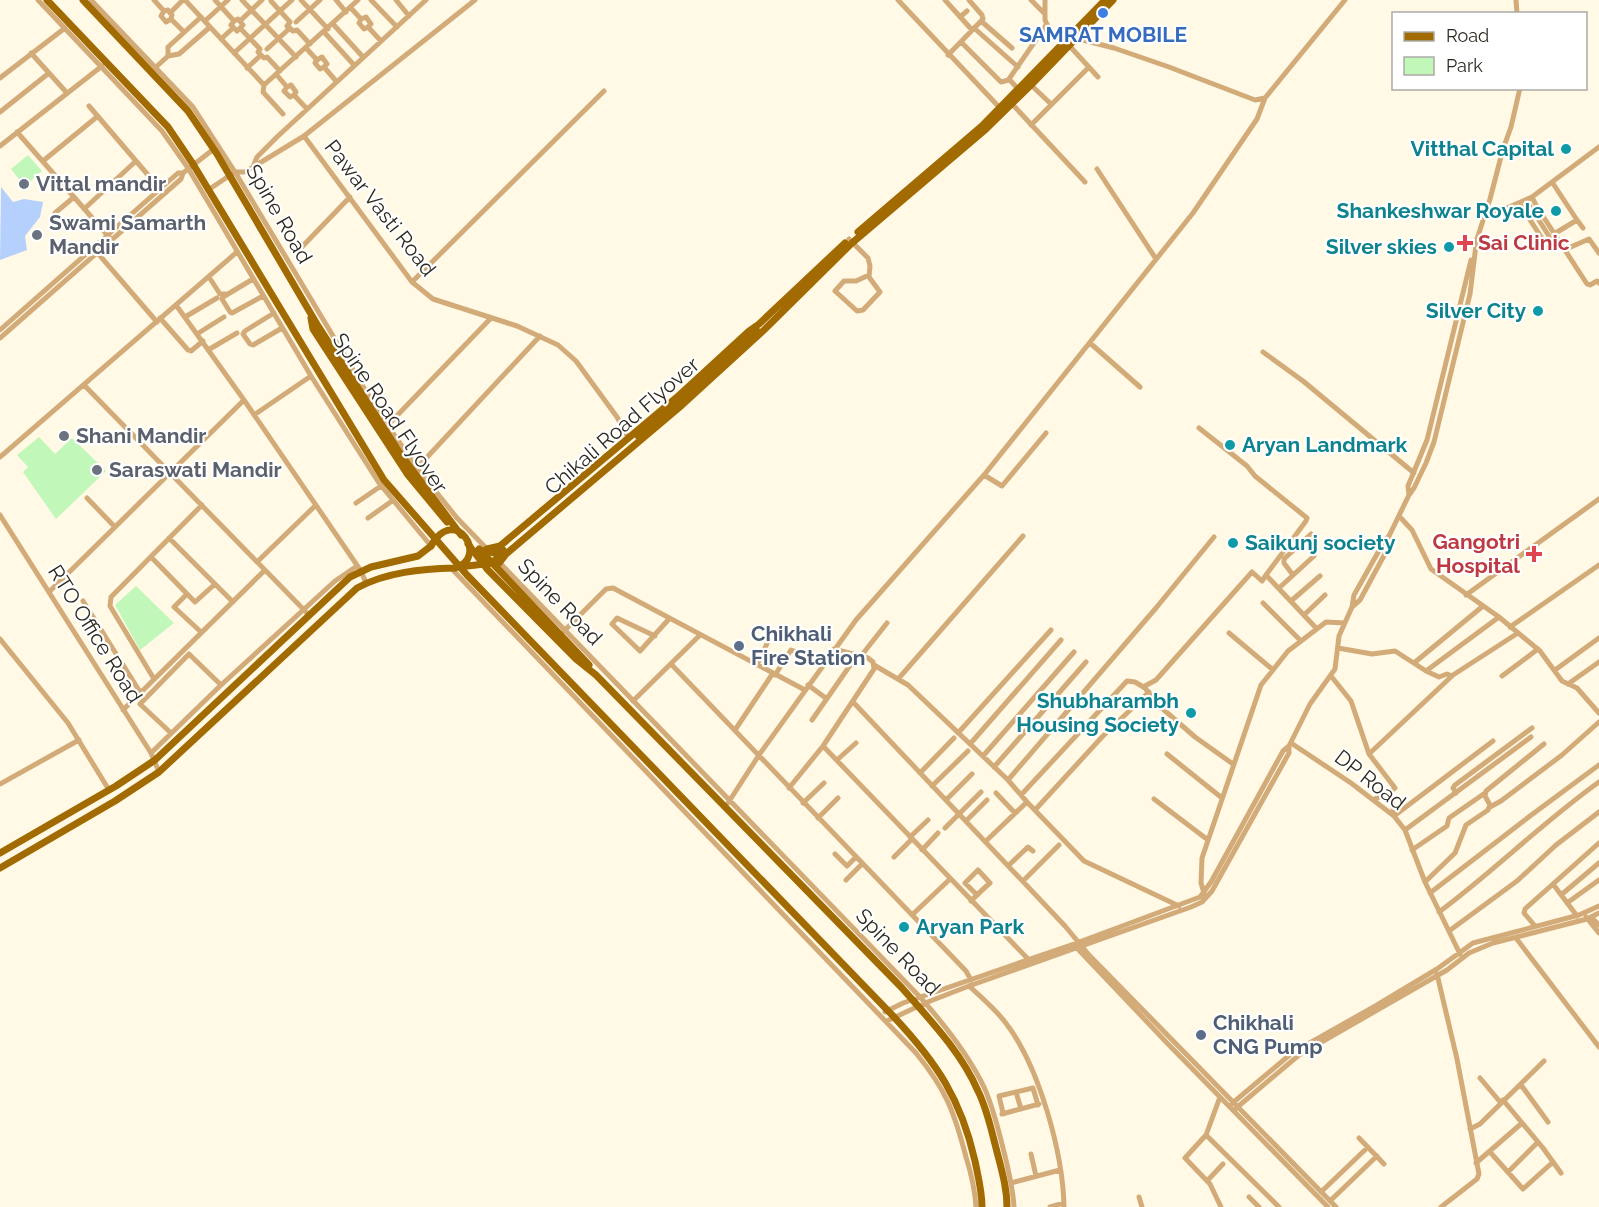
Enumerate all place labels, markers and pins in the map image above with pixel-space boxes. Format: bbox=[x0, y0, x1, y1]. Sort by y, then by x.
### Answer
marker: SAMRAT MOBILE bbox=[1096, 6, 1110, 20]
place label: SAMRAT MOBILE bbox=[1019, 22, 1187, 47]
place label: Vitthal Capital bbox=[1411, 136, 1554, 161]
marker: Vitthal Capital bbox=[1559, 142, 1573, 156]
place label: Vittal mandir bbox=[36, 171, 166, 196]
marker: Vittal mandir bbox=[17, 177, 31, 191]
place label: Shankeshwar Royale bbox=[1337, 198, 1544, 223]
marker: Shankeshwar Royale bbox=[1549, 204, 1563, 218]
place label: Swami Samarth Mandir bbox=[49, 210, 206, 259]
marker: Swami Samarth Mandir bbox=[30, 228, 44, 242]
place label: Sai Clinic bbox=[1478, 230, 1570, 255]
place label: Silver skies bbox=[1326, 234, 1437, 259]
marker: Sai Clinic bbox=[1456, 234, 1474, 252]
marker: Silver skies bbox=[1442, 240, 1456, 254]
place label: Silver City bbox=[1426, 298, 1526, 323]
marker: Silver City bbox=[1531, 304, 1545, 318]
place label: Shani Mandir bbox=[76, 423, 206, 448]
marker: Shani Mandir bbox=[57, 429, 71, 443]
place label: Aryan Landmark bbox=[1242, 432, 1408, 457]
marker: Aryan Landmark bbox=[1223, 438, 1237, 452]
place label: Saraswati Mandir bbox=[109, 457, 282, 482]
marker: Saraswati Mandir bbox=[90, 463, 104, 477]
place label: Gangotri Hospital bbox=[1433, 529, 1520, 578]
place label: Saikunj society bbox=[1245, 530, 1396, 555]
marker: Saikunj society bbox=[1226, 536, 1240, 550]
marker: Gangotri Hospital bbox=[1525, 545, 1543, 563]
place label: Chikhali Fire Station bbox=[751, 621, 865, 670]
marker: Chikhali Fire Station bbox=[732, 639, 746, 653]
place label: Shubharambh Housing Society bbox=[1016, 688, 1179, 737]
marker: Shubharambh Housing Society bbox=[1184, 706, 1198, 720]
place label: Aryan Park bbox=[916, 914, 1024, 939]
marker: Aryan Park bbox=[897, 920, 911, 934]
place label: Chikhali CNG Pump bbox=[1213, 1010, 1323, 1059]
marker: Chikhali CNG Pump bbox=[1194, 1028, 1208, 1042]

